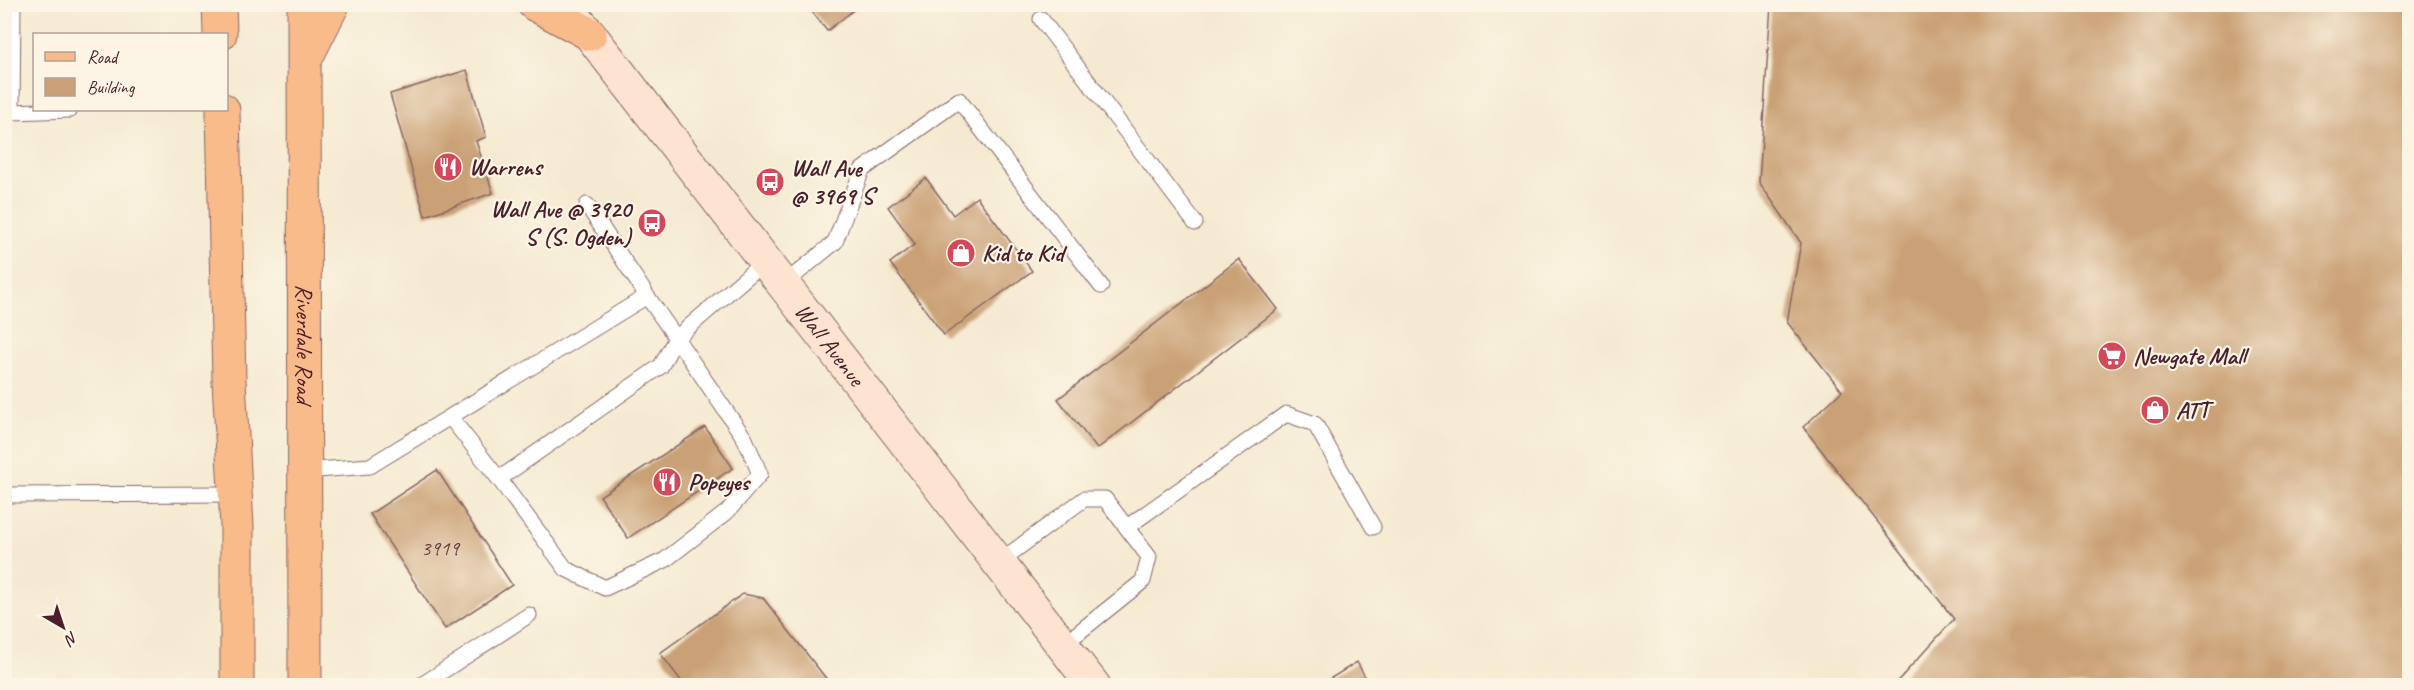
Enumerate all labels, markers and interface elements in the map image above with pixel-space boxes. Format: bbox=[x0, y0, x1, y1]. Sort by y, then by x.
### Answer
legend bbox=[33, 33, 228, 111]
text: Road bbox=[87, 46, 120, 68]
text: Building bbox=[87, 76, 136, 98]
restaurant icon: Warrens bbox=[432, 151, 464, 183]
place label: Warrens bbox=[469, 152, 544, 182]
place label: Wall Ave @ 3969 S bbox=[791, 153, 878, 211]
bus stop icon: Wall Ave @ 3969 S bbox=[754, 166, 786, 198]
place label: Wall Ave @ 3920 S (S. Ogden) bbox=[490, 194, 633, 252]
bus stop icon: Wall Ave @ 3920 S (S. Ogden) bbox=[636, 207, 668, 239]
shop icon: Kid to Kid bbox=[945, 237, 977, 269]
place label: Kid to Kid bbox=[982, 238, 1068, 268]
street label: Riverdale Road bbox=[289, 284, 320, 407]
street label: Wall Avenue bbox=[788, 297, 873, 394]
supermarket icon: Newgate Mall bbox=[2096, 340, 2128, 372]
place label: Newgate Mall bbox=[2133, 341, 2250, 371]
shop icon: ATT bbox=[2139, 394, 2171, 426]
place label: ATT bbox=[2176, 395, 2215, 425]
restaurant icon: Popeyes bbox=[651, 466, 683, 498]
place label: Popeyes bbox=[688, 467, 751, 497]
house number: 3919 bbox=[421, 535, 460, 561]
north arrow bbox=[33, 597, 93, 657]
text: N bbox=[59, 627, 82, 651]

